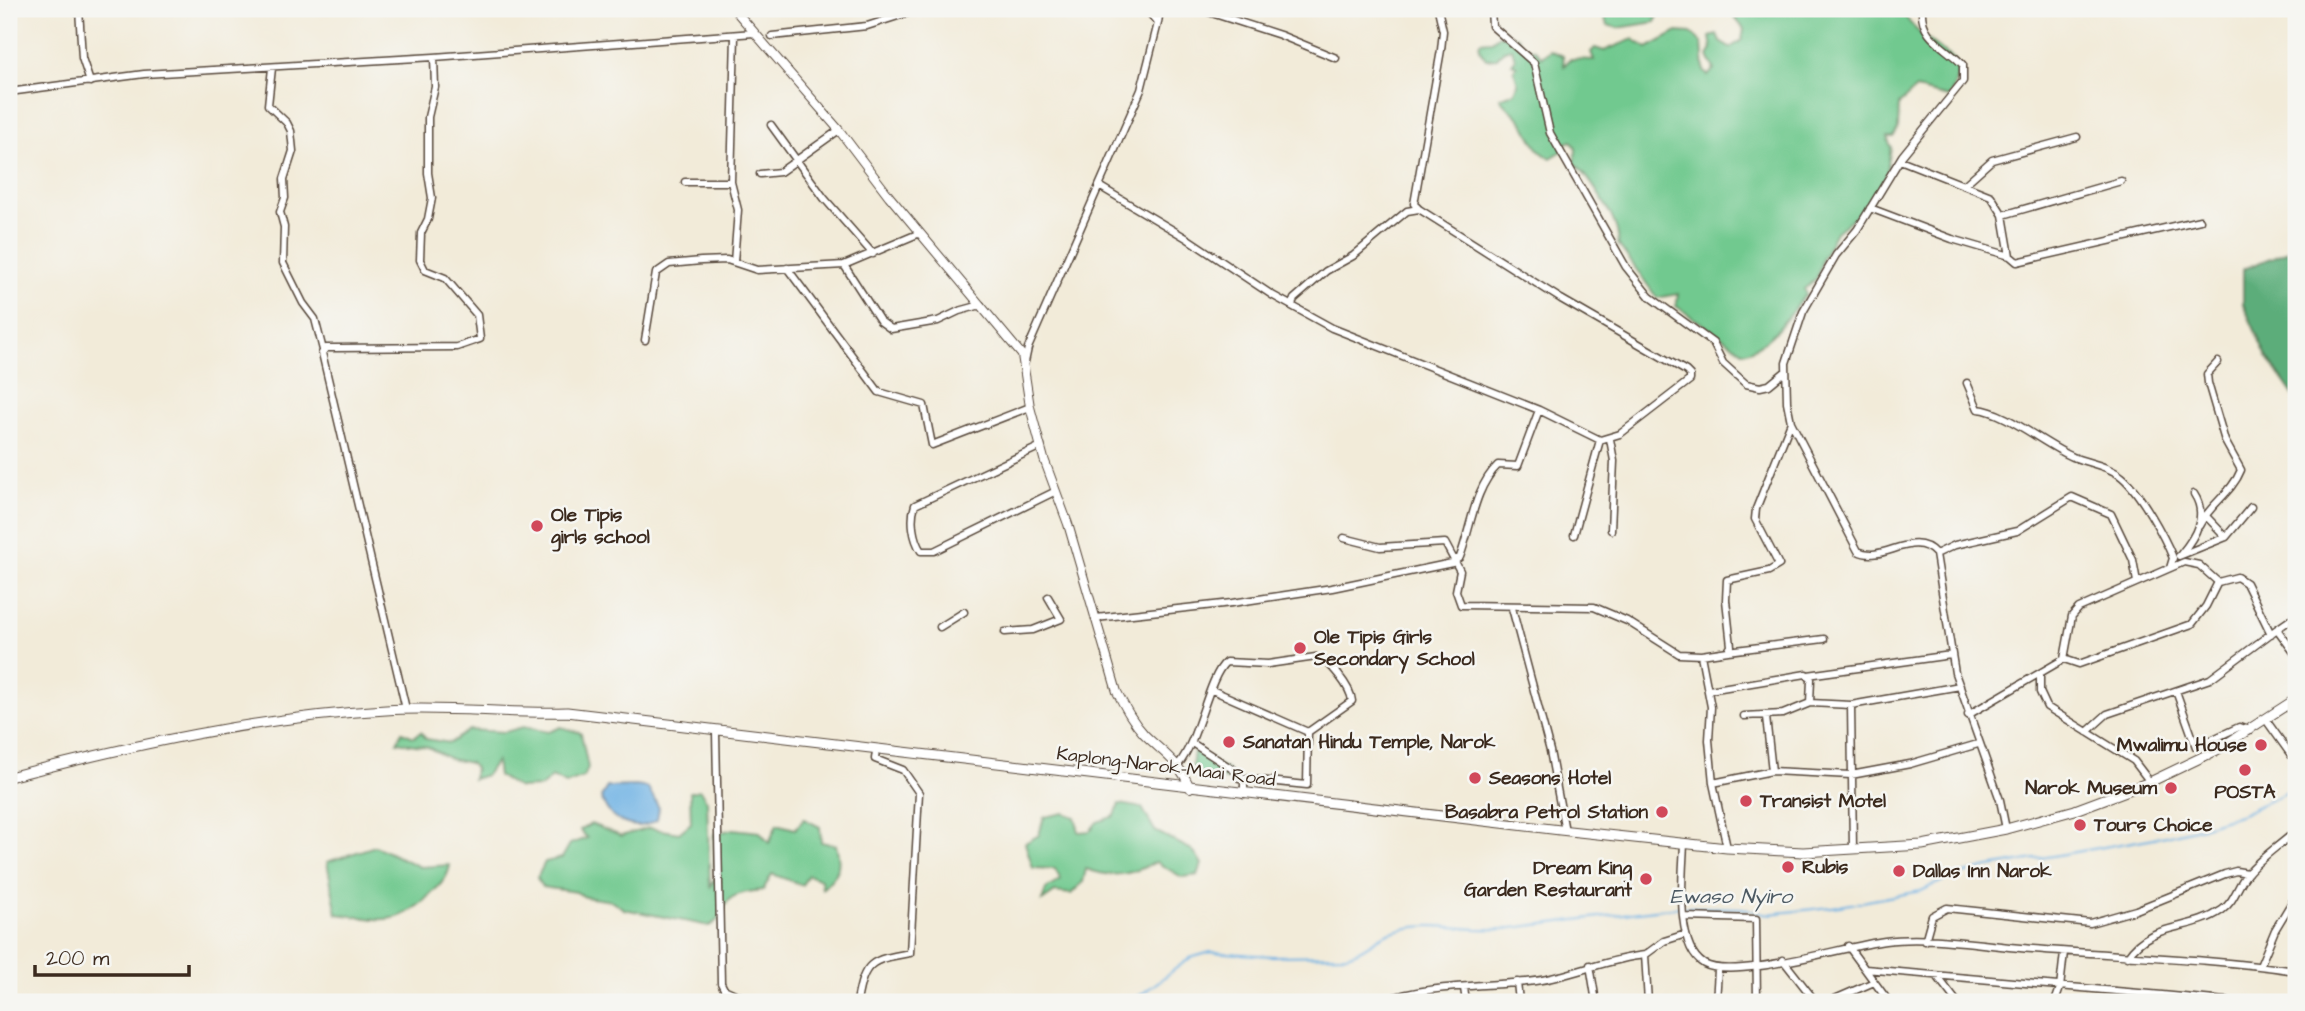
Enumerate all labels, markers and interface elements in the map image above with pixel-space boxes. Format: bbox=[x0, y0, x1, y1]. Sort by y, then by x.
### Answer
place label: Ole Tipis girls school bbox=[551, 502, 650, 552]
marker: Ole Tipis girls school bbox=[529, 518, 545, 534]
place label: Ole Tipis Girls Secondary School bbox=[1313, 624, 1475, 674]
marker: Ole Tipis Girls Secondary School bbox=[1292, 640, 1308, 656]
place label: Sanatan Hindu Temple, Narok bbox=[1242, 729, 1496, 756]
place label: Mwalimu House bbox=[2117, 732, 2248, 759]
marker: Sanatan Hindu Temple, Narok bbox=[1221, 734, 1237, 750]
marker: Mwalimu House bbox=[2253, 737, 2269, 753]
street label: Kaplong-Narok-Maai Road bbox=[1055, 740, 1277, 795]
marker: POSTA bbox=[2237, 762, 2253, 778]
place label: Seasons Hotel bbox=[1488, 765, 1611, 792]
marker: Seasons Hotel bbox=[1467, 770, 1483, 786]
place label: Narok Museum bbox=[2025, 775, 2158, 802]
place label: POSTA bbox=[2214, 779, 2276, 806]
marker: Narok Museum bbox=[2163, 780, 2179, 796]
place label: Transist Motel bbox=[1759, 788, 1886, 815]
marker: Transist Motel bbox=[1738, 793, 1754, 809]
place label: Basabra Petrol Station bbox=[1445, 799, 1648, 826]
marker: Basabra Petrol Station bbox=[1654, 804, 1670, 820]
place label: Tours Choice bbox=[2093, 812, 2213, 839]
marker: Tours Choice bbox=[2072, 817, 2088, 833]
place label: Rubis bbox=[1802, 854, 1849, 881]
place label: Dream King Garden Restaurant bbox=[1464, 855, 1632, 904]
place label: Dallas Inn Narok bbox=[1913, 858, 2052, 885]
marker: Rubis bbox=[1780, 859, 1796, 875]
marker: Dallas Inn Narok bbox=[1891, 863, 1907, 879]
marker: Dream King Garden Restaurant bbox=[1638, 871, 1654, 887]
water label: Ewaso Nyiro bbox=[1670, 882, 1794, 912]
scale bar bbox=[35, 934, 189, 978]
text: 200 m bbox=[46, 944, 110, 973]

